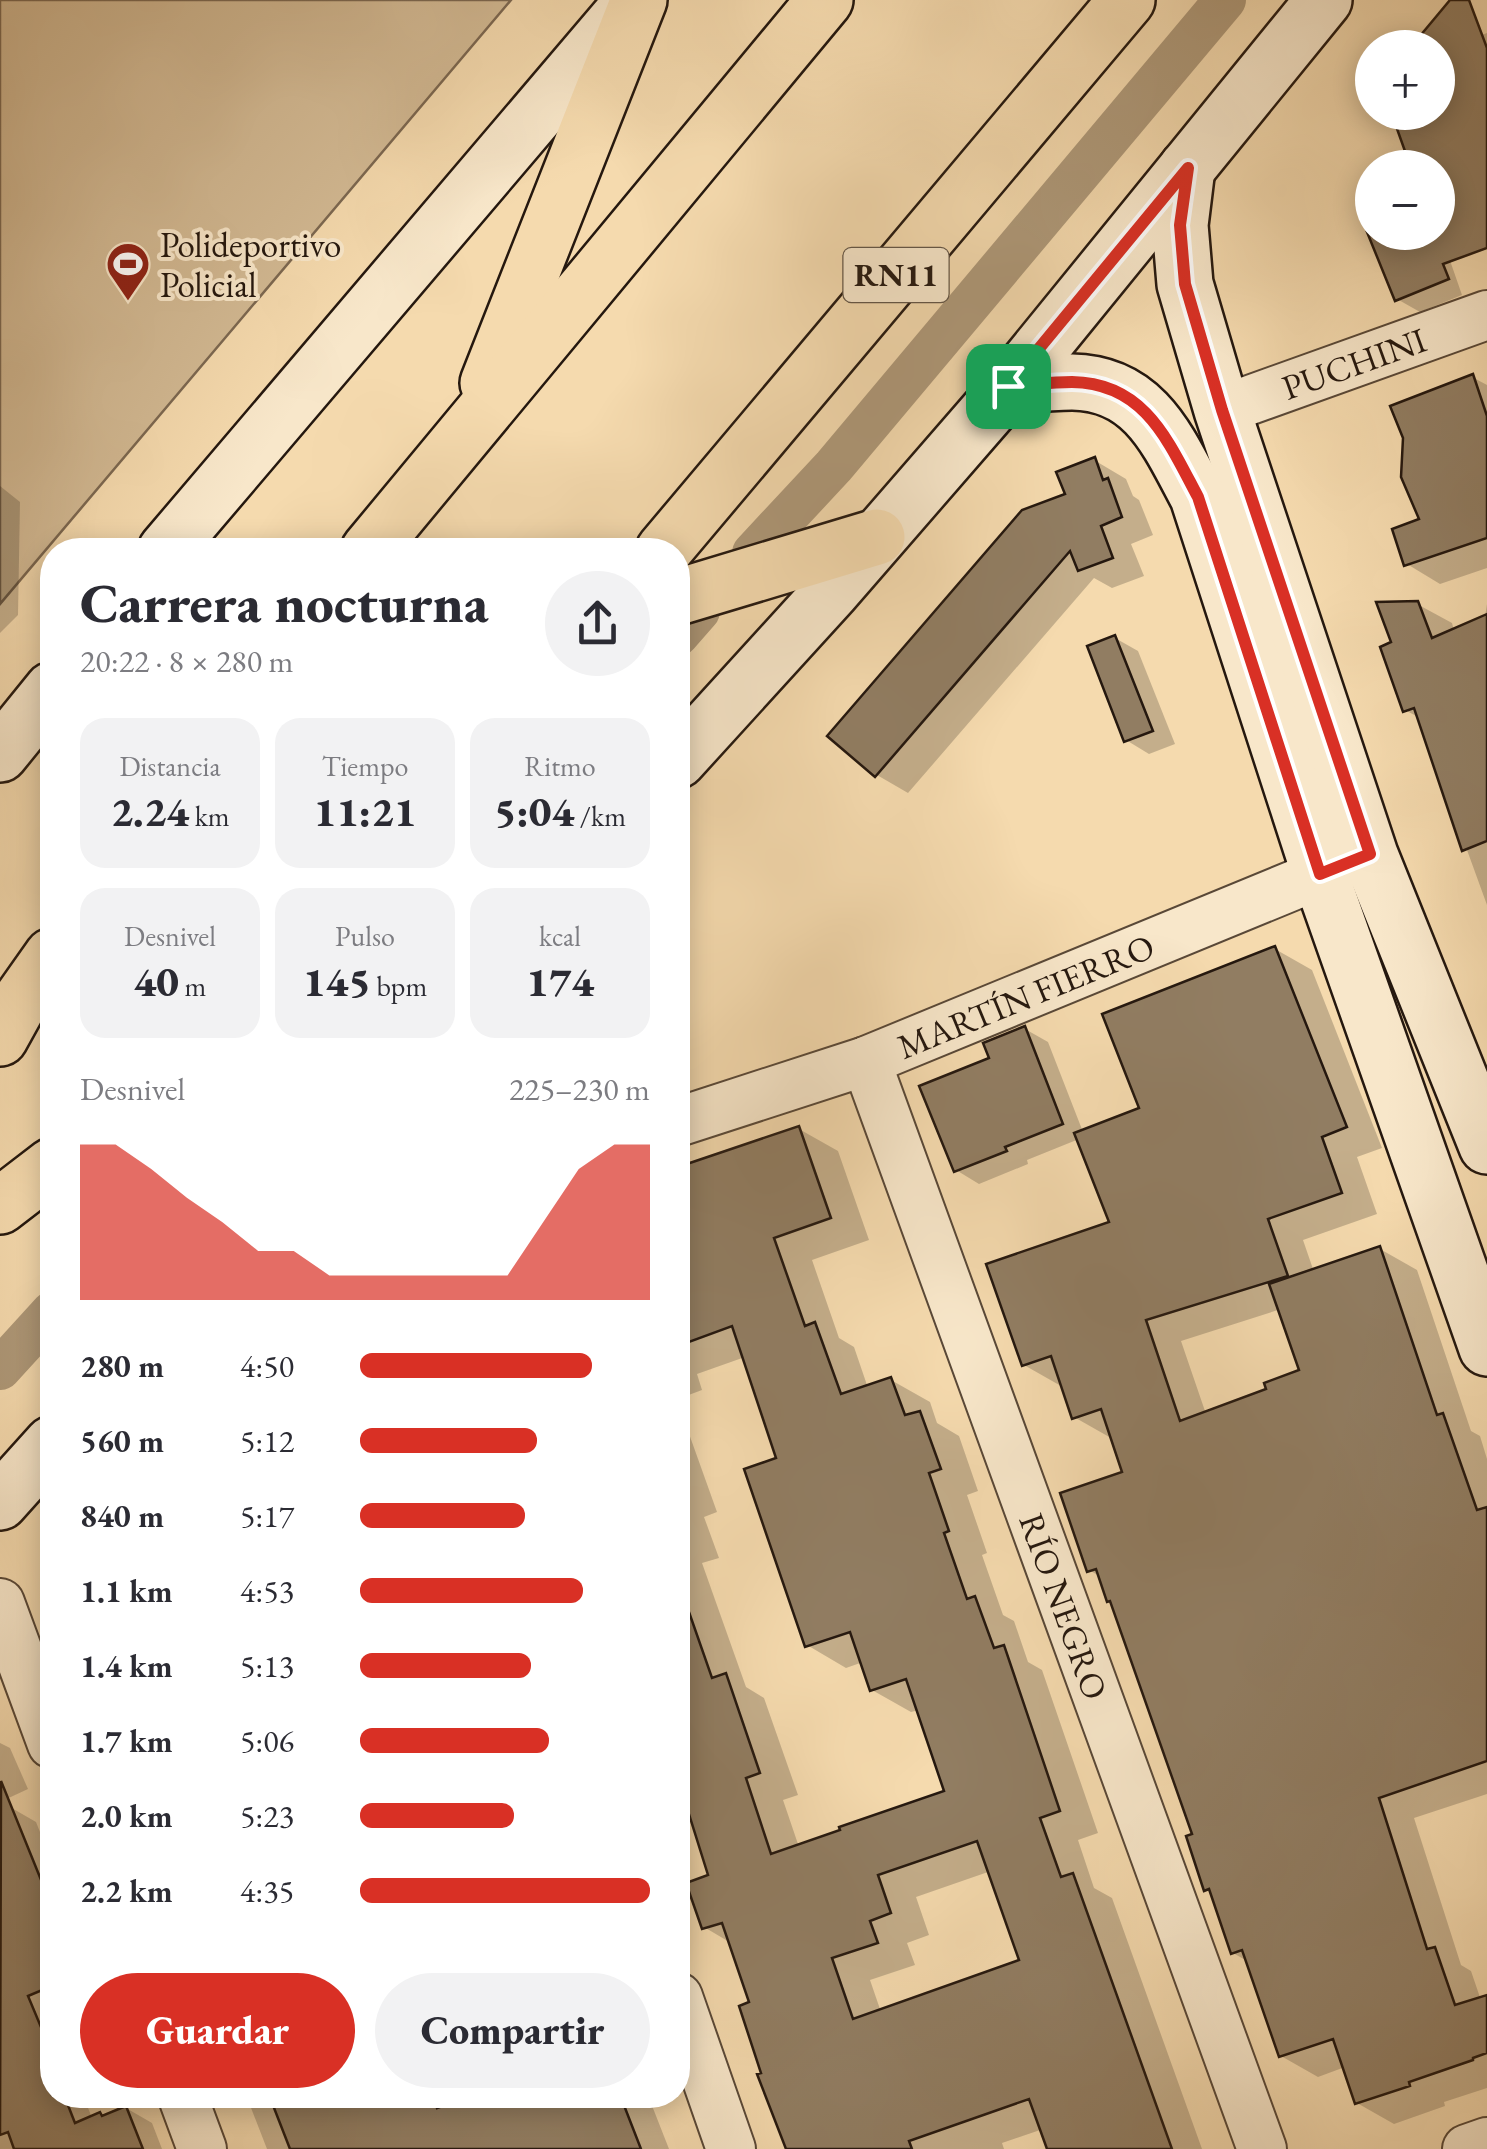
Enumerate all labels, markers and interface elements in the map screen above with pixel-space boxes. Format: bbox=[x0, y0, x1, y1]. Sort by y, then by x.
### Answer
map controls bbox=[1355, 30, 1455, 250]
button: + bbox=[1355, 30, 1455, 130]
button: − bbox=[1355, 150, 1455, 250]
place label: Polideportivo Policial bbox=[160, 222, 341, 307]
sports icon: Polideportivo Policial bbox=[105, 241, 151, 302]
road number: RN11 bbox=[844, 248, 948, 302]
street label: PUCHINI bbox=[1276, 316, 1432, 409]
pin bbox=[966, 344, 1051, 429]
icon: arrive bbox=[981, 359, 1036, 414]
text: Carrera nocturna bbox=[80, 567, 488, 638]
button: share bbox=[545, 571, 650, 676]
text: 20:22 · 8 × 280 m bbox=[80, 640, 293, 682]
text: Distancia bbox=[119, 748, 221, 784]
text: Tiempo bbox=[322, 748, 408, 784]
text: Ritmo bbox=[524, 748, 596, 784]
text: 2.24 bbox=[110, 784, 189, 839]
text: 11:21 bbox=[314, 784, 416, 839]
text: 5:04 bbox=[494, 784, 574, 839]
text: km bbox=[189, 798, 230, 834]
text: /km bbox=[574, 798, 626, 834]
text: Desnivel bbox=[124, 918, 216, 954]
text: Pulso bbox=[335, 918, 395, 954]
text: kcal bbox=[539, 918, 581, 954]
street label: MARTÍN FIERRO bbox=[890, 923, 1160, 1068]
text: 40 bbox=[134, 954, 179, 1009]
text: 145 bbox=[303, 954, 371, 1009]
text: 174 bbox=[526, 954, 594, 1009]
text: m bbox=[179, 968, 206, 1004]
text: bpm bbox=[371, 968, 427, 1004]
text: Desnivel bbox=[80, 1068, 185, 1110]
text: 225–230 m bbox=[509, 1068, 650, 1110]
text: 280 m bbox=[80, 1345, 164, 1387]
text: 4:50 bbox=[240, 1345, 294, 1387]
text: 560 m bbox=[80, 1420, 164, 1462]
text: 5:12 bbox=[240, 1420, 294, 1462]
text: 840 m bbox=[80, 1495, 164, 1537]
text: 5:17 bbox=[240, 1495, 294, 1537]
street label: RÍO NEGRO bbox=[1010, 1507, 1119, 1705]
text: 1.1 km bbox=[80, 1570, 173, 1612]
text: 4:53 bbox=[240, 1570, 294, 1612]
text: 1.4 km bbox=[80, 1645, 173, 1687]
text: 5:13 bbox=[240, 1645, 294, 1687]
text: 1.7 km bbox=[80, 1720, 173, 1762]
text: 5:06 bbox=[240, 1720, 294, 1762]
text: 2.0 km bbox=[80, 1795, 173, 1837]
text: 5:23 bbox=[240, 1795, 294, 1837]
text: 2.2 km bbox=[80, 1870, 173, 1912]
text: 4:35 bbox=[240, 1870, 294, 1912]
button: Guardar bbox=[80, 1973, 355, 2088]
button: Compartir bbox=[375, 1973, 650, 2088]

